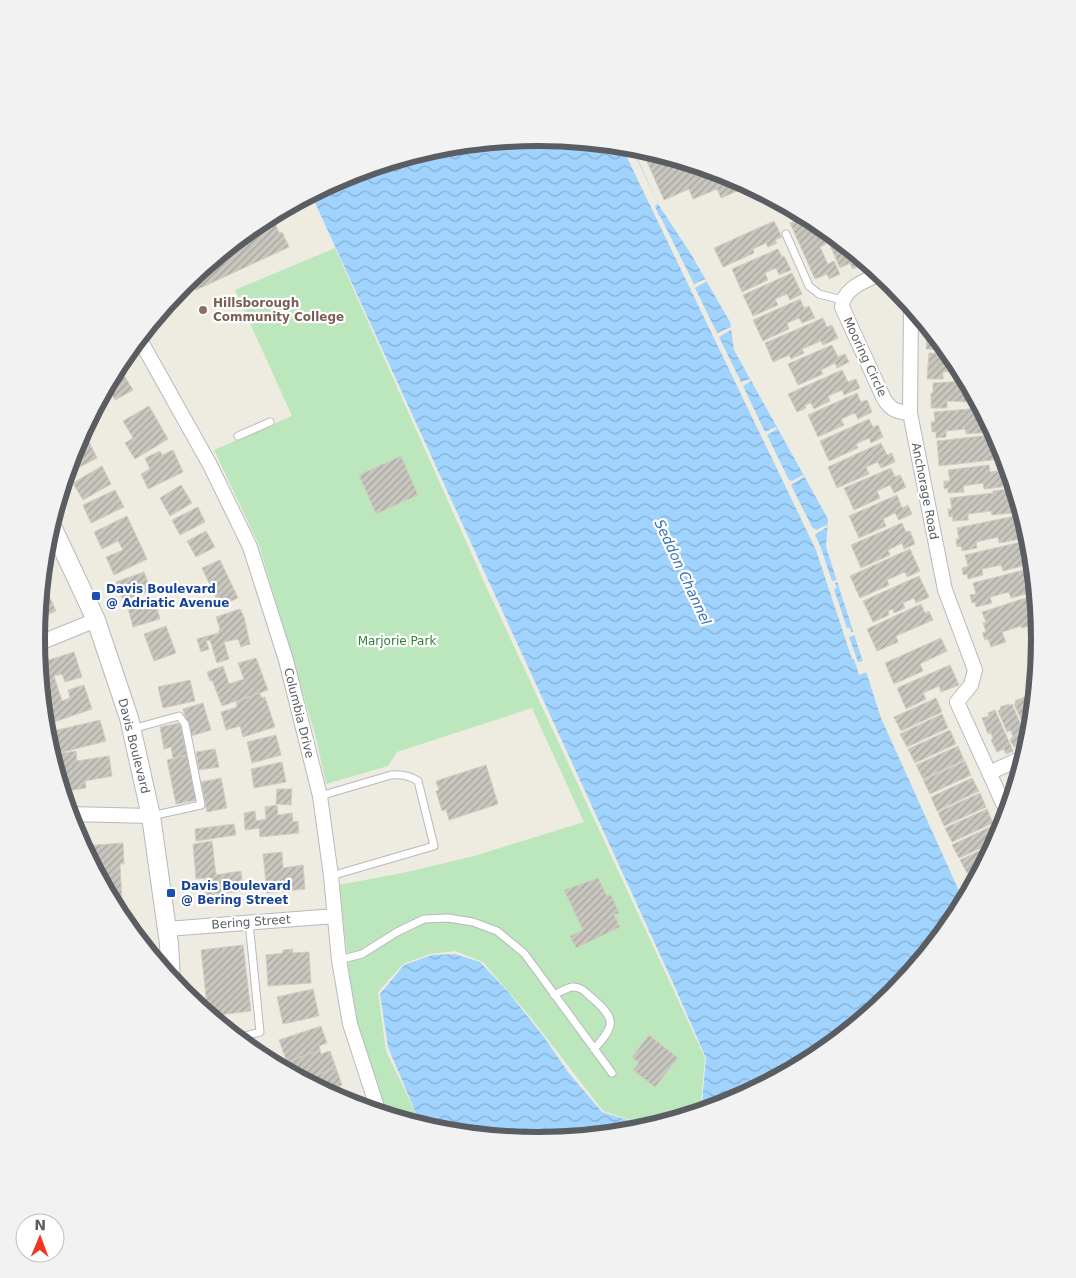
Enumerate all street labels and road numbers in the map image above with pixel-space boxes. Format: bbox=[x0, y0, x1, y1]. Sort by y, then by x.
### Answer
street label: Mooring Circle bbox=[840, 315, 890, 399]
street label: Anchorage Road bbox=[909, 441, 941, 541]
street label: Columbia Drive bbox=[281, 666, 317, 760]
street label: Davis Boulevard bbox=[115, 697, 153, 795]
street label: Bering Street bbox=[211, 912, 291, 932]

